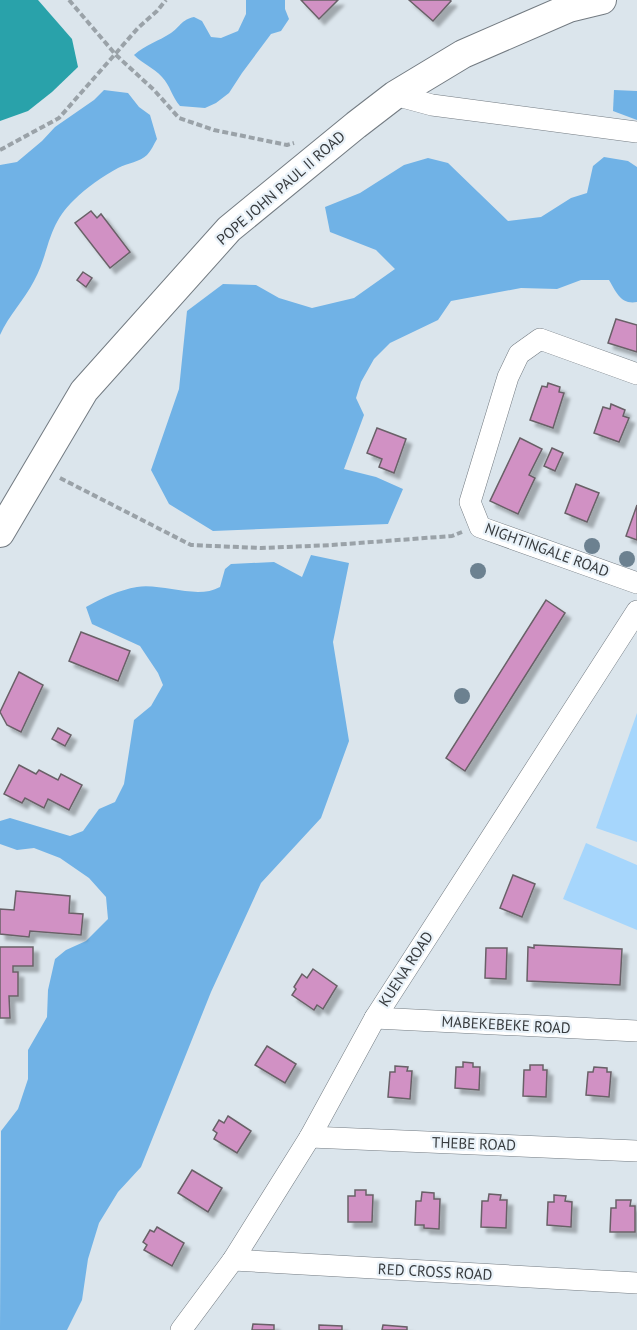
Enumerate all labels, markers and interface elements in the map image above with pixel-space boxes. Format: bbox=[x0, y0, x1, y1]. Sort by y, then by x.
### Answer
street label: POPE JOHN PAUL II ROAD bbox=[212, 127, 349, 249]
street label: NIGHTINGALE ROAD bbox=[482, 518, 612, 581]
street label: KUENA ROAD bbox=[374, 928, 437, 1010]
street label: MABEKEBEKE ROAD bbox=[441, 1012, 571, 1037]
street label: THEBE ROAD bbox=[432, 1133, 516, 1154]
street label: RED CROSS ROAD bbox=[377, 1259, 493, 1284]

